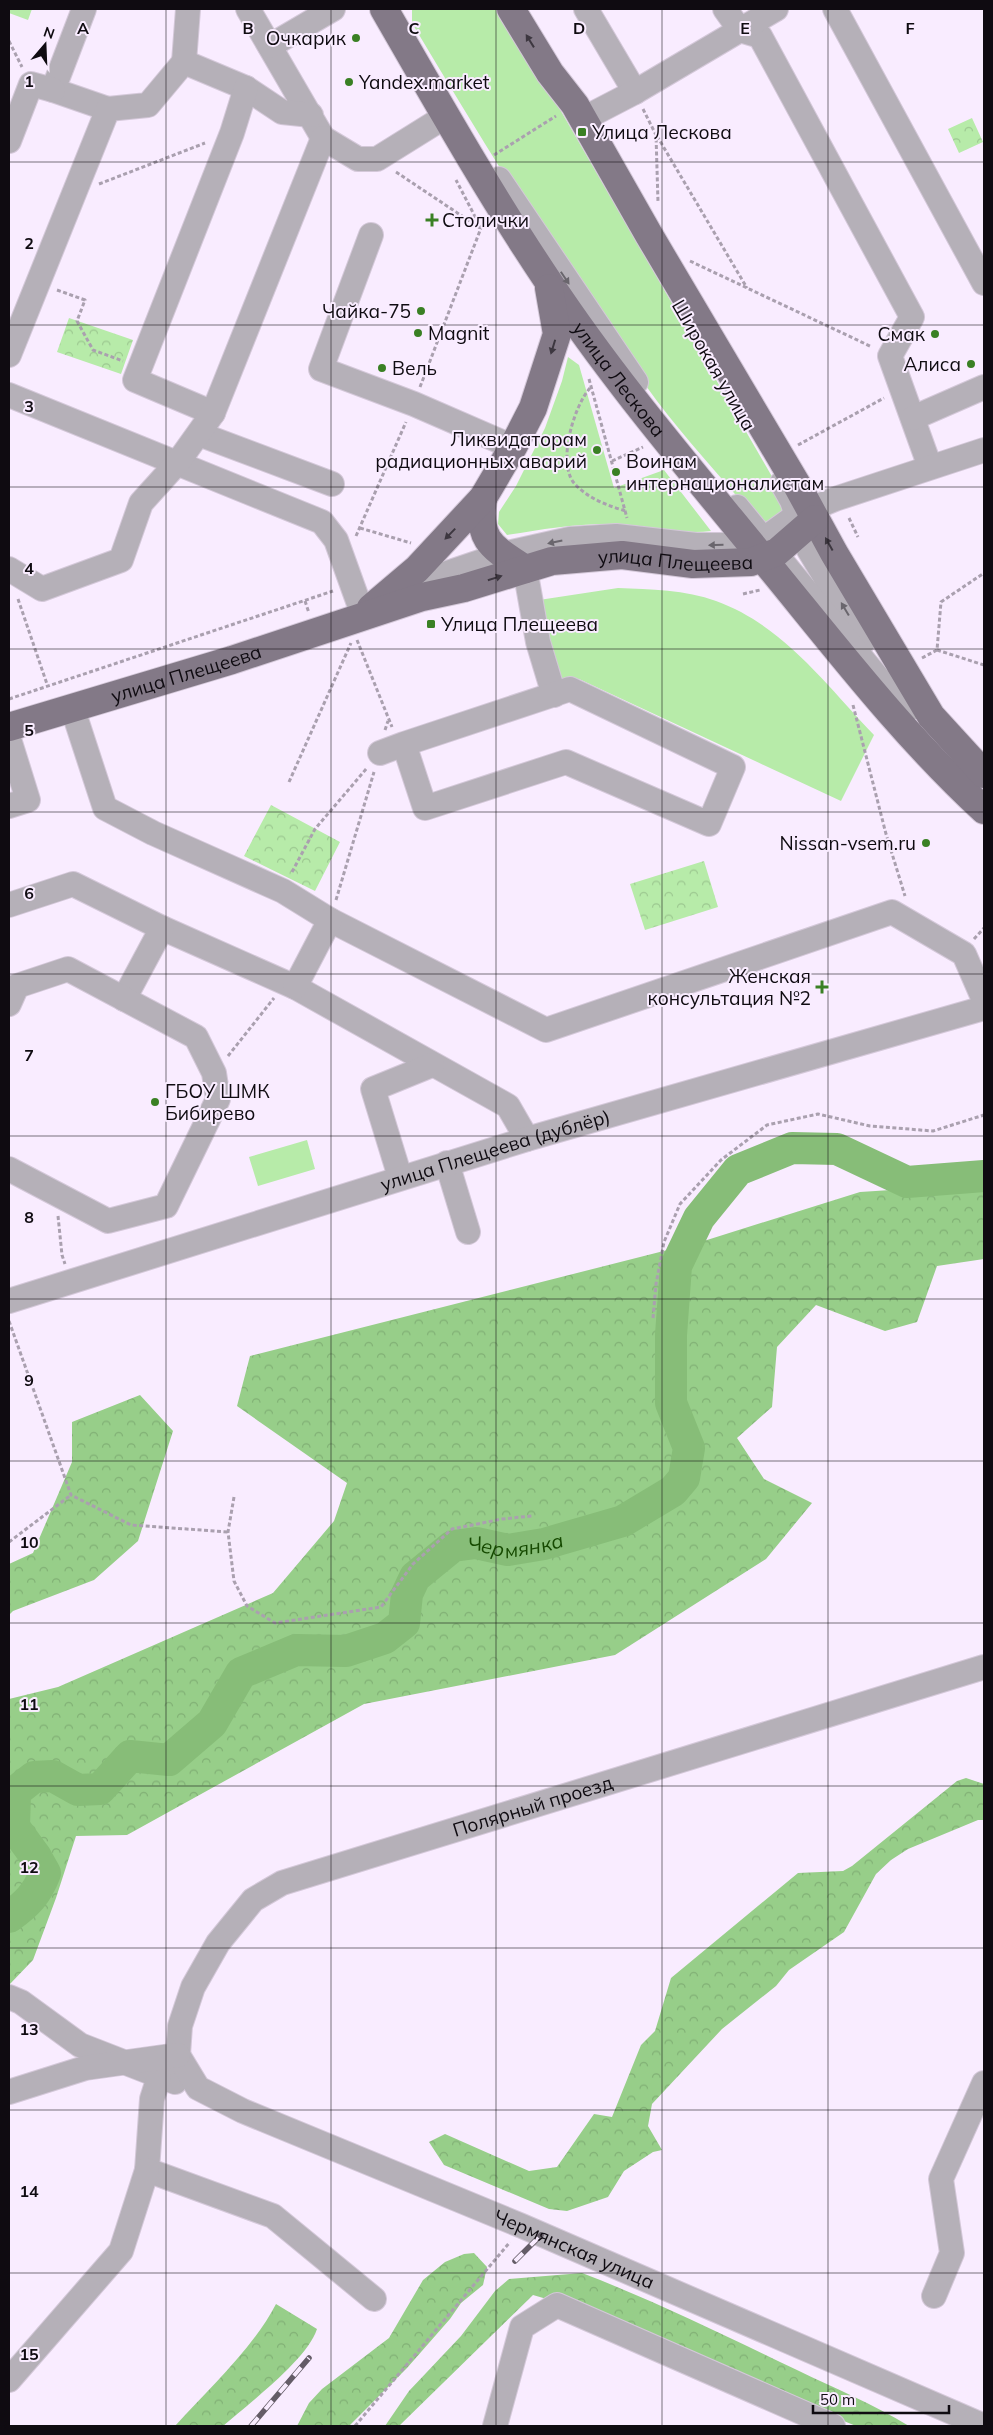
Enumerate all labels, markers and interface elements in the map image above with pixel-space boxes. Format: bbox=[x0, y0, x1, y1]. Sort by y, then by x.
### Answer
text: A bbox=[77, 18, 89, 38]
text: B bbox=[242, 18, 254, 38]
text: C bbox=[409, 18, 420, 38]
text: D bbox=[573, 18, 585, 38]
text: E bbox=[740, 18, 750, 38]
text: F bbox=[905, 18, 915, 38]
north arrow bbox=[20, 20, 70, 70]
text: N bbox=[41, 22, 57, 43]
place label: Очкарик bbox=[266, 26, 347, 50]
marker: Очкарик bbox=[350, 32, 362, 44]
one-way arrow bbox=[526, 34, 535, 47]
place label: Yandex.market bbox=[358, 70, 490, 94]
text: 1 bbox=[24, 71, 34, 91]
marker: Yandex.market bbox=[343, 76, 355, 88]
place label: Улица Лескова bbox=[591, 120, 732, 144]
marker: Улица Лескова bbox=[576, 126, 588, 138]
place label: Столички bbox=[442, 208, 529, 232]
marker: Столички bbox=[426, 214, 438, 226]
text: 2 bbox=[24, 233, 34, 253]
one-way arrow bbox=[560, 271, 570, 285]
street label: Широкая улица bbox=[667, 295, 761, 435]
place label: Чайка-75 bbox=[322, 299, 411, 323]
marker: Чайка-75 bbox=[415, 305, 427, 317]
street label: улица Лескова bbox=[568, 317, 671, 442]
place label: Magnit bbox=[428, 321, 490, 345]
place label: Смак bbox=[877, 322, 926, 346]
marker: Magnit bbox=[412, 327, 424, 339]
marker: Смак bbox=[929, 328, 941, 340]
one-way arrow bbox=[549, 340, 557, 355]
place label: Алиса bbox=[903, 352, 961, 376]
place label: Вель bbox=[392, 356, 437, 380]
marker: Алиса bbox=[965, 358, 977, 370]
marker: Вель bbox=[376, 362, 388, 374]
text: 3 bbox=[24, 396, 34, 416]
place label: Ликвидаторам радиационных аварий bbox=[375, 427, 587, 473]
marker: Ликвидаторам радиационных аварий bbox=[591, 444, 603, 456]
place label: Воинам интернационалистам bbox=[626, 449, 824, 495]
marker: Воинам интернационалистам bbox=[610, 466, 622, 478]
one-way arrow bbox=[444, 527, 456, 539]
one-way arrow bbox=[824, 537, 833, 550]
one-way arrow bbox=[547, 538, 562, 546]
one-way arrow bbox=[708, 541, 724, 549]
street label: улица Плещеева bbox=[597, 543, 753, 576]
text: 4 bbox=[24, 558, 34, 578]
one-way arrow bbox=[487, 574, 502, 582]
one-way arrow bbox=[840, 602, 849, 615]
place label: Улица Плещеева bbox=[440, 612, 598, 636]
marker: Улица Плещеева bbox=[425, 618, 437, 630]
street label: улица Плещеева bbox=[108, 639, 264, 708]
text: 5 bbox=[24, 720, 34, 740]
place label: Nissan-vsem.ru bbox=[780, 831, 916, 855]
marker: Nissan-vsem.ru bbox=[920, 837, 932, 849]
text: 6 bbox=[24, 883, 34, 903]
place label: Женская консультация №2 bbox=[647, 964, 811, 1010]
marker: Женская консультация №2 bbox=[815, 980, 829, 994]
text: 7 bbox=[24, 1045, 34, 1065]
place label: ГБОУ ШМК Бибирево bbox=[165, 1079, 270, 1125]
marker: ГБОУ ШМК Бибирево bbox=[149, 1096, 161, 1108]
street label: улица Плещеева (дублёр) bbox=[377, 1104, 613, 1196]
text: 8 bbox=[24, 1207, 34, 1227]
text: 9 bbox=[24, 1370, 34, 1390]
water label: Чермянка bbox=[466, 1527, 566, 1563]
text: 10 bbox=[19, 1532, 39, 1552]
text: 11 bbox=[19, 1694, 39, 1714]
street label: Полярный проезд bbox=[450, 1770, 616, 1842]
text: 12 bbox=[19, 1857, 39, 1877]
text: 13 bbox=[19, 2019, 39, 2039]
text: 14 bbox=[19, 2181, 39, 2201]
street label: Чермянская улица bbox=[491, 2204, 658, 2294]
text: 15 bbox=[19, 2344, 39, 2364]
scale bar bbox=[813, 2382, 949, 2414]
text: 50 m bbox=[820, 2390, 855, 2409]

